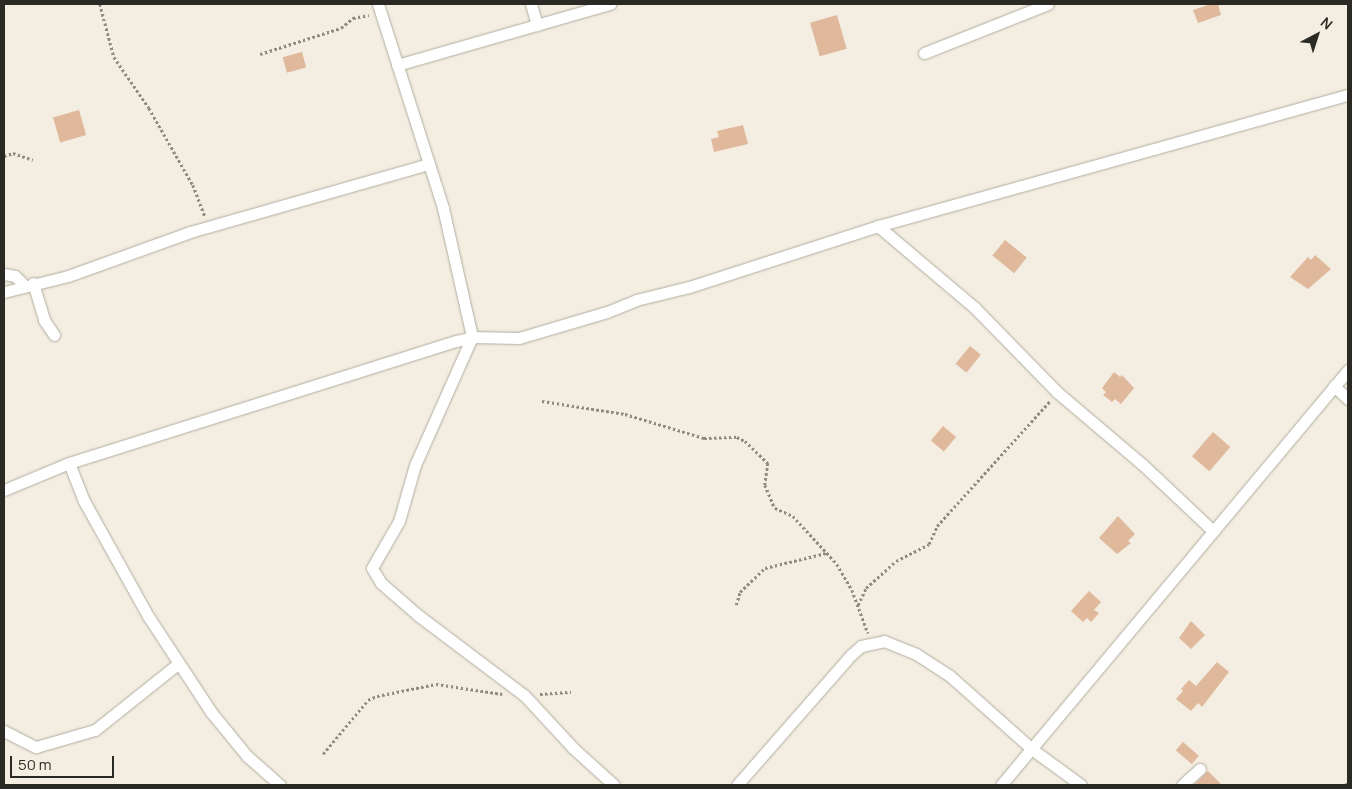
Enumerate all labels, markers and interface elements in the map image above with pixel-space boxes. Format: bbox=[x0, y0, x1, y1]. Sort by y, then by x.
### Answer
north arrow bbox=[1292, 10, 1342, 60]
text: N bbox=[1317, 13, 1337, 34]
scale bar bbox=[12, 746, 116, 778]
text: 50 m bbox=[18, 754, 52, 775]

